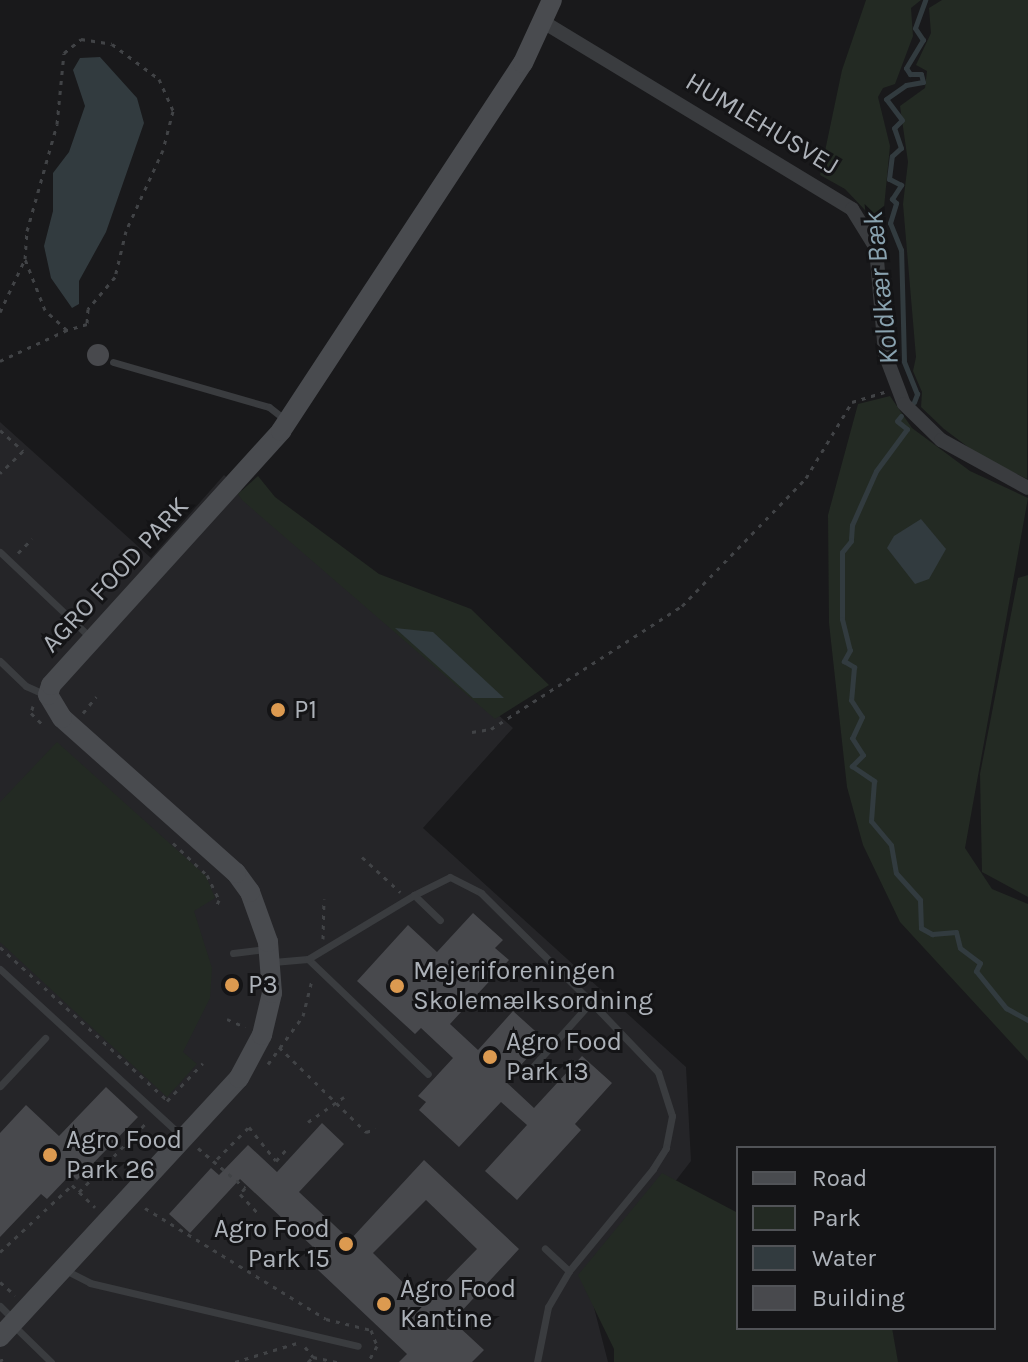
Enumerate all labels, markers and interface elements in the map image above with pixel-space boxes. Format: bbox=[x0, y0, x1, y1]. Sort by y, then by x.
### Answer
street label: HUMLEHUSVEJ bbox=[680, 66, 844, 182]
water label: Koldkær Bæk bbox=[856, 210, 906, 366]
street label: AGRO FOOD PARK bbox=[35, 491, 195, 659]
place label: P1 bbox=[294, 694, 317, 726]
marker: P1 bbox=[269, 701, 287, 719]
place label: Mejeriforeningen Skolemælksordning bbox=[413, 955, 653, 1016]
place label: P3 bbox=[248, 969, 278, 1001]
marker: P3 bbox=[223, 976, 241, 994]
marker: Mejeriforeningen Skolemælksordning bbox=[388, 977, 406, 995]
place label: Agro Food Park 13 bbox=[506, 1026, 622, 1088]
marker: Agro Food Park 13 bbox=[481, 1048, 499, 1066]
place label: Agro Food Park 26 bbox=[66, 1124, 182, 1186]
marker: Agro Food Park 26 bbox=[41, 1146, 59, 1164]
legend bbox=[736, 1146, 996, 1330]
text: Road bbox=[812, 1164, 867, 1192]
text: Park bbox=[812, 1204, 861, 1232]
place label: Agro Food Park 15 bbox=[214, 1213, 330, 1274]
marker: Agro Food Park 15 bbox=[337, 1235, 355, 1253]
text: Water bbox=[812, 1244, 876, 1272]
place label: Agro Food Kantine bbox=[400, 1273, 516, 1334]
text: Building bbox=[812, 1284, 905, 1312]
marker: Agro Food Kantine bbox=[375, 1295, 393, 1313]

